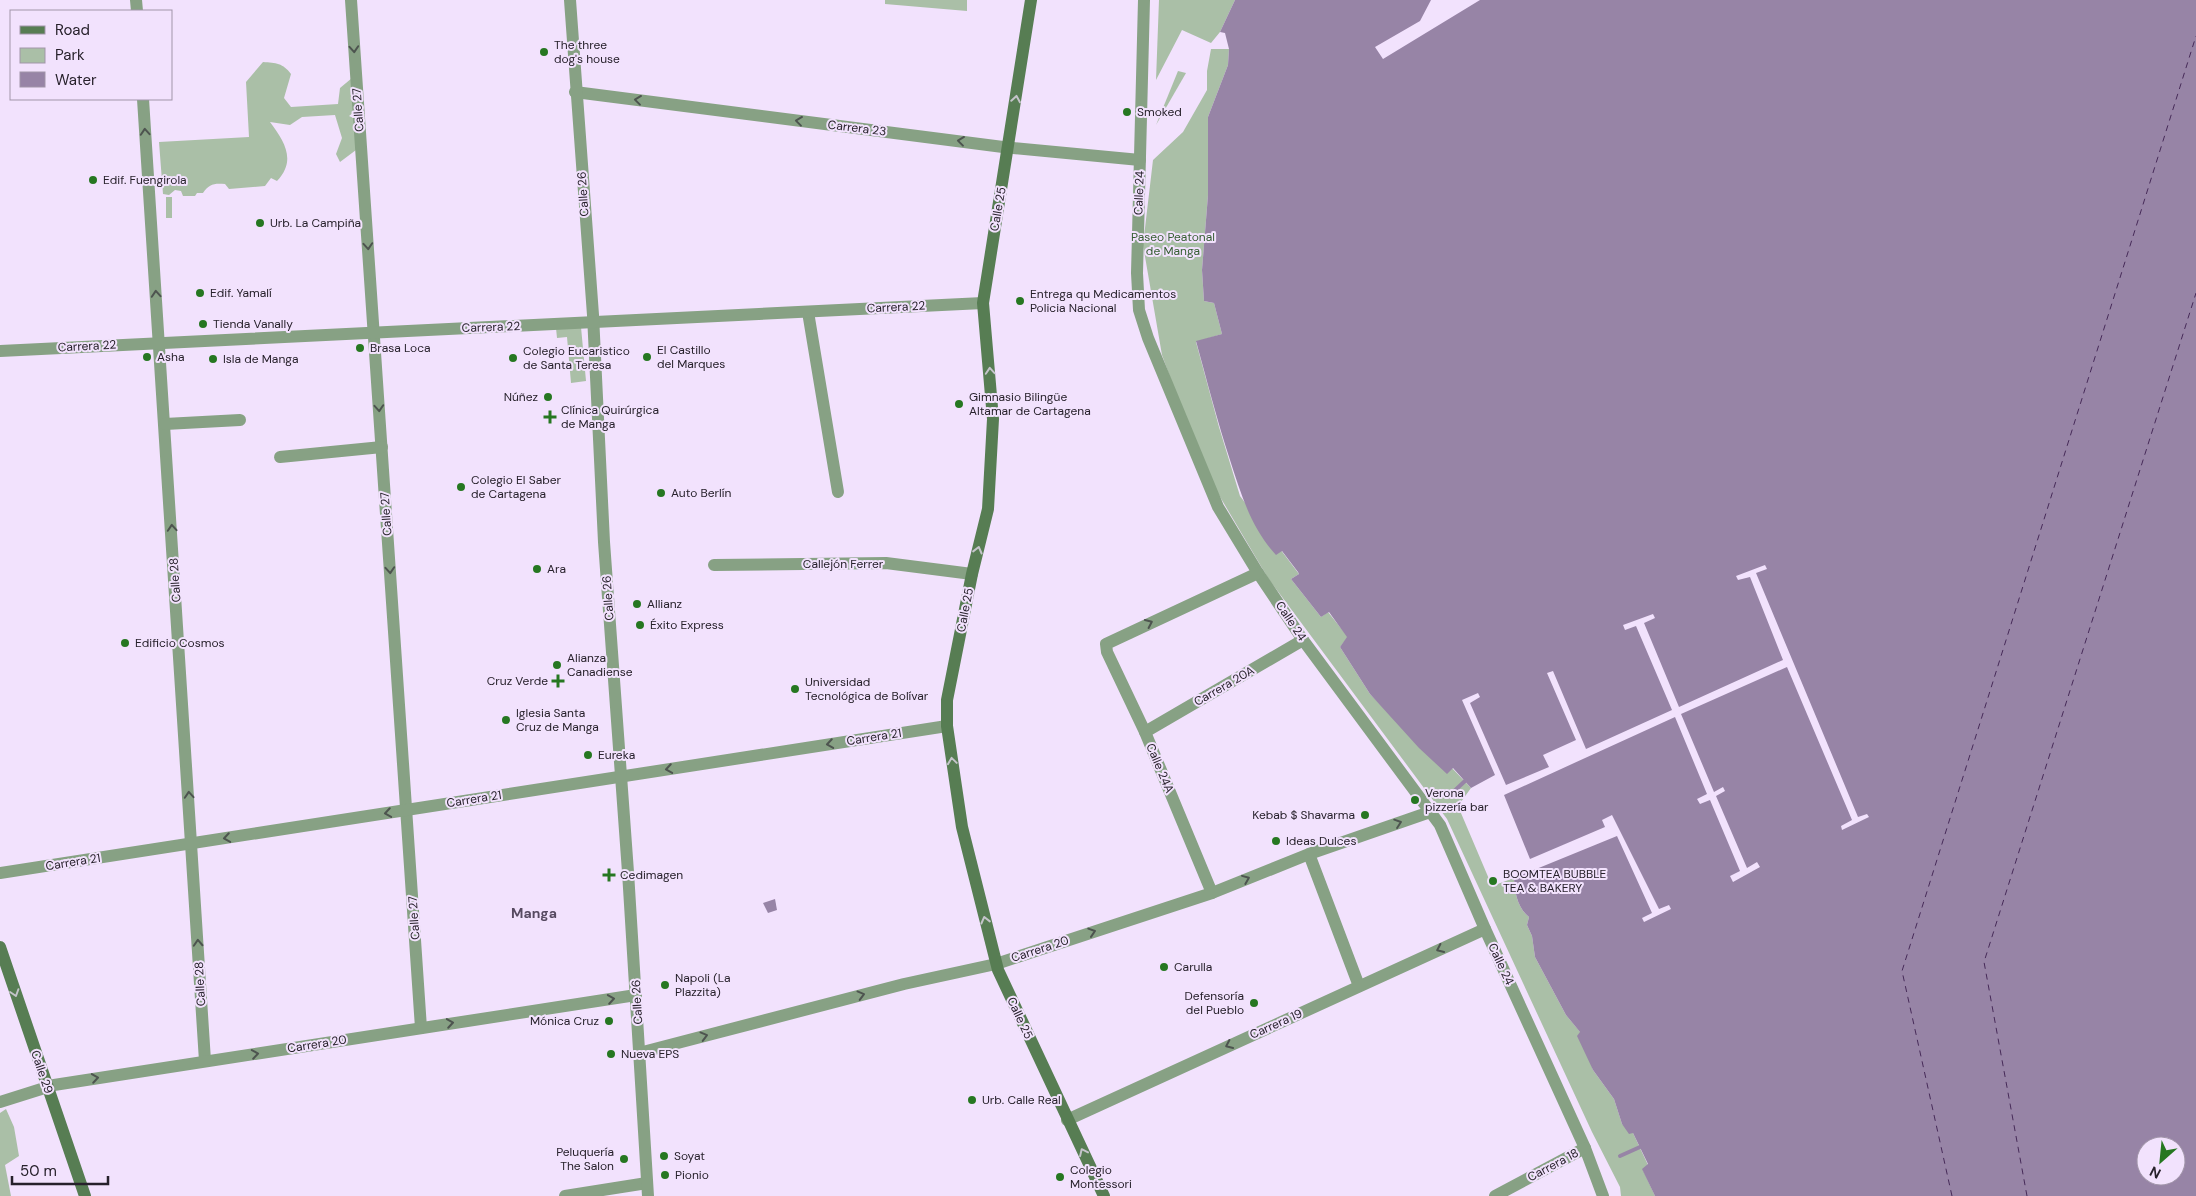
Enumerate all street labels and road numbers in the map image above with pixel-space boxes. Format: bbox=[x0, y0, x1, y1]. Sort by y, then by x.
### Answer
street label: Calle 27 bbox=[348, 88, 368, 132]
street label: Carrera 23 bbox=[827, 116, 887, 140]
street label: Calle 24 bbox=[1130, 170, 1148, 216]
street label: Calle 26 bbox=[573, 171, 593, 217]
street label: Calle 25 bbox=[986, 186, 1010, 232]
street label: Carrera 22 bbox=[866, 297, 926, 317]
street label: Carrera 22 bbox=[461, 318, 521, 336]
street label: Carrera 22 bbox=[57, 336, 117, 356]
street label: Calle 27 bbox=[376, 492, 396, 536]
street label: Callejón Ferrer bbox=[803, 556, 884, 572]
street label: Calle 28 bbox=[165, 557, 185, 603]
street label: Calle 26 bbox=[598, 575, 618, 621]
street label: Calle 25 bbox=[953, 587, 977, 633]
street label: Calle 24 bbox=[1272, 598, 1310, 644]
street label: Carrera 20A bbox=[1191, 662, 1257, 710]
street label: Carrera 21 bbox=[845, 725, 903, 749]
street label: Calle 24A bbox=[1142, 741, 1178, 795]
street label: Carrera 21 bbox=[445, 787, 503, 811]
street label: Carrera 21 bbox=[44, 850, 102, 874]
street label: Calle 27 bbox=[404, 896, 424, 940]
street label: Carrera 20 bbox=[1009, 932, 1071, 966]
street label: Calle 24 bbox=[1484, 940, 1518, 988]
street label: Calle 28 bbox=[191, 961, 209, 1007]
street label: Calle 26 bbox=[628, 979, 646, 1025]
street label: Calle 25 bbox=[1003, 994, 1037, 1042]
street label: Carrera 19 bbox=[1247, 1005, 1305, 1043]
street label: Carrera 20 bbox=[286, 1031, 348, 1057]
street label: Calle 29 bbox=[27, 1048, 57, 1096]
street label: Carrera 18 bbox=[1525, 1145, 1581, 1185]

